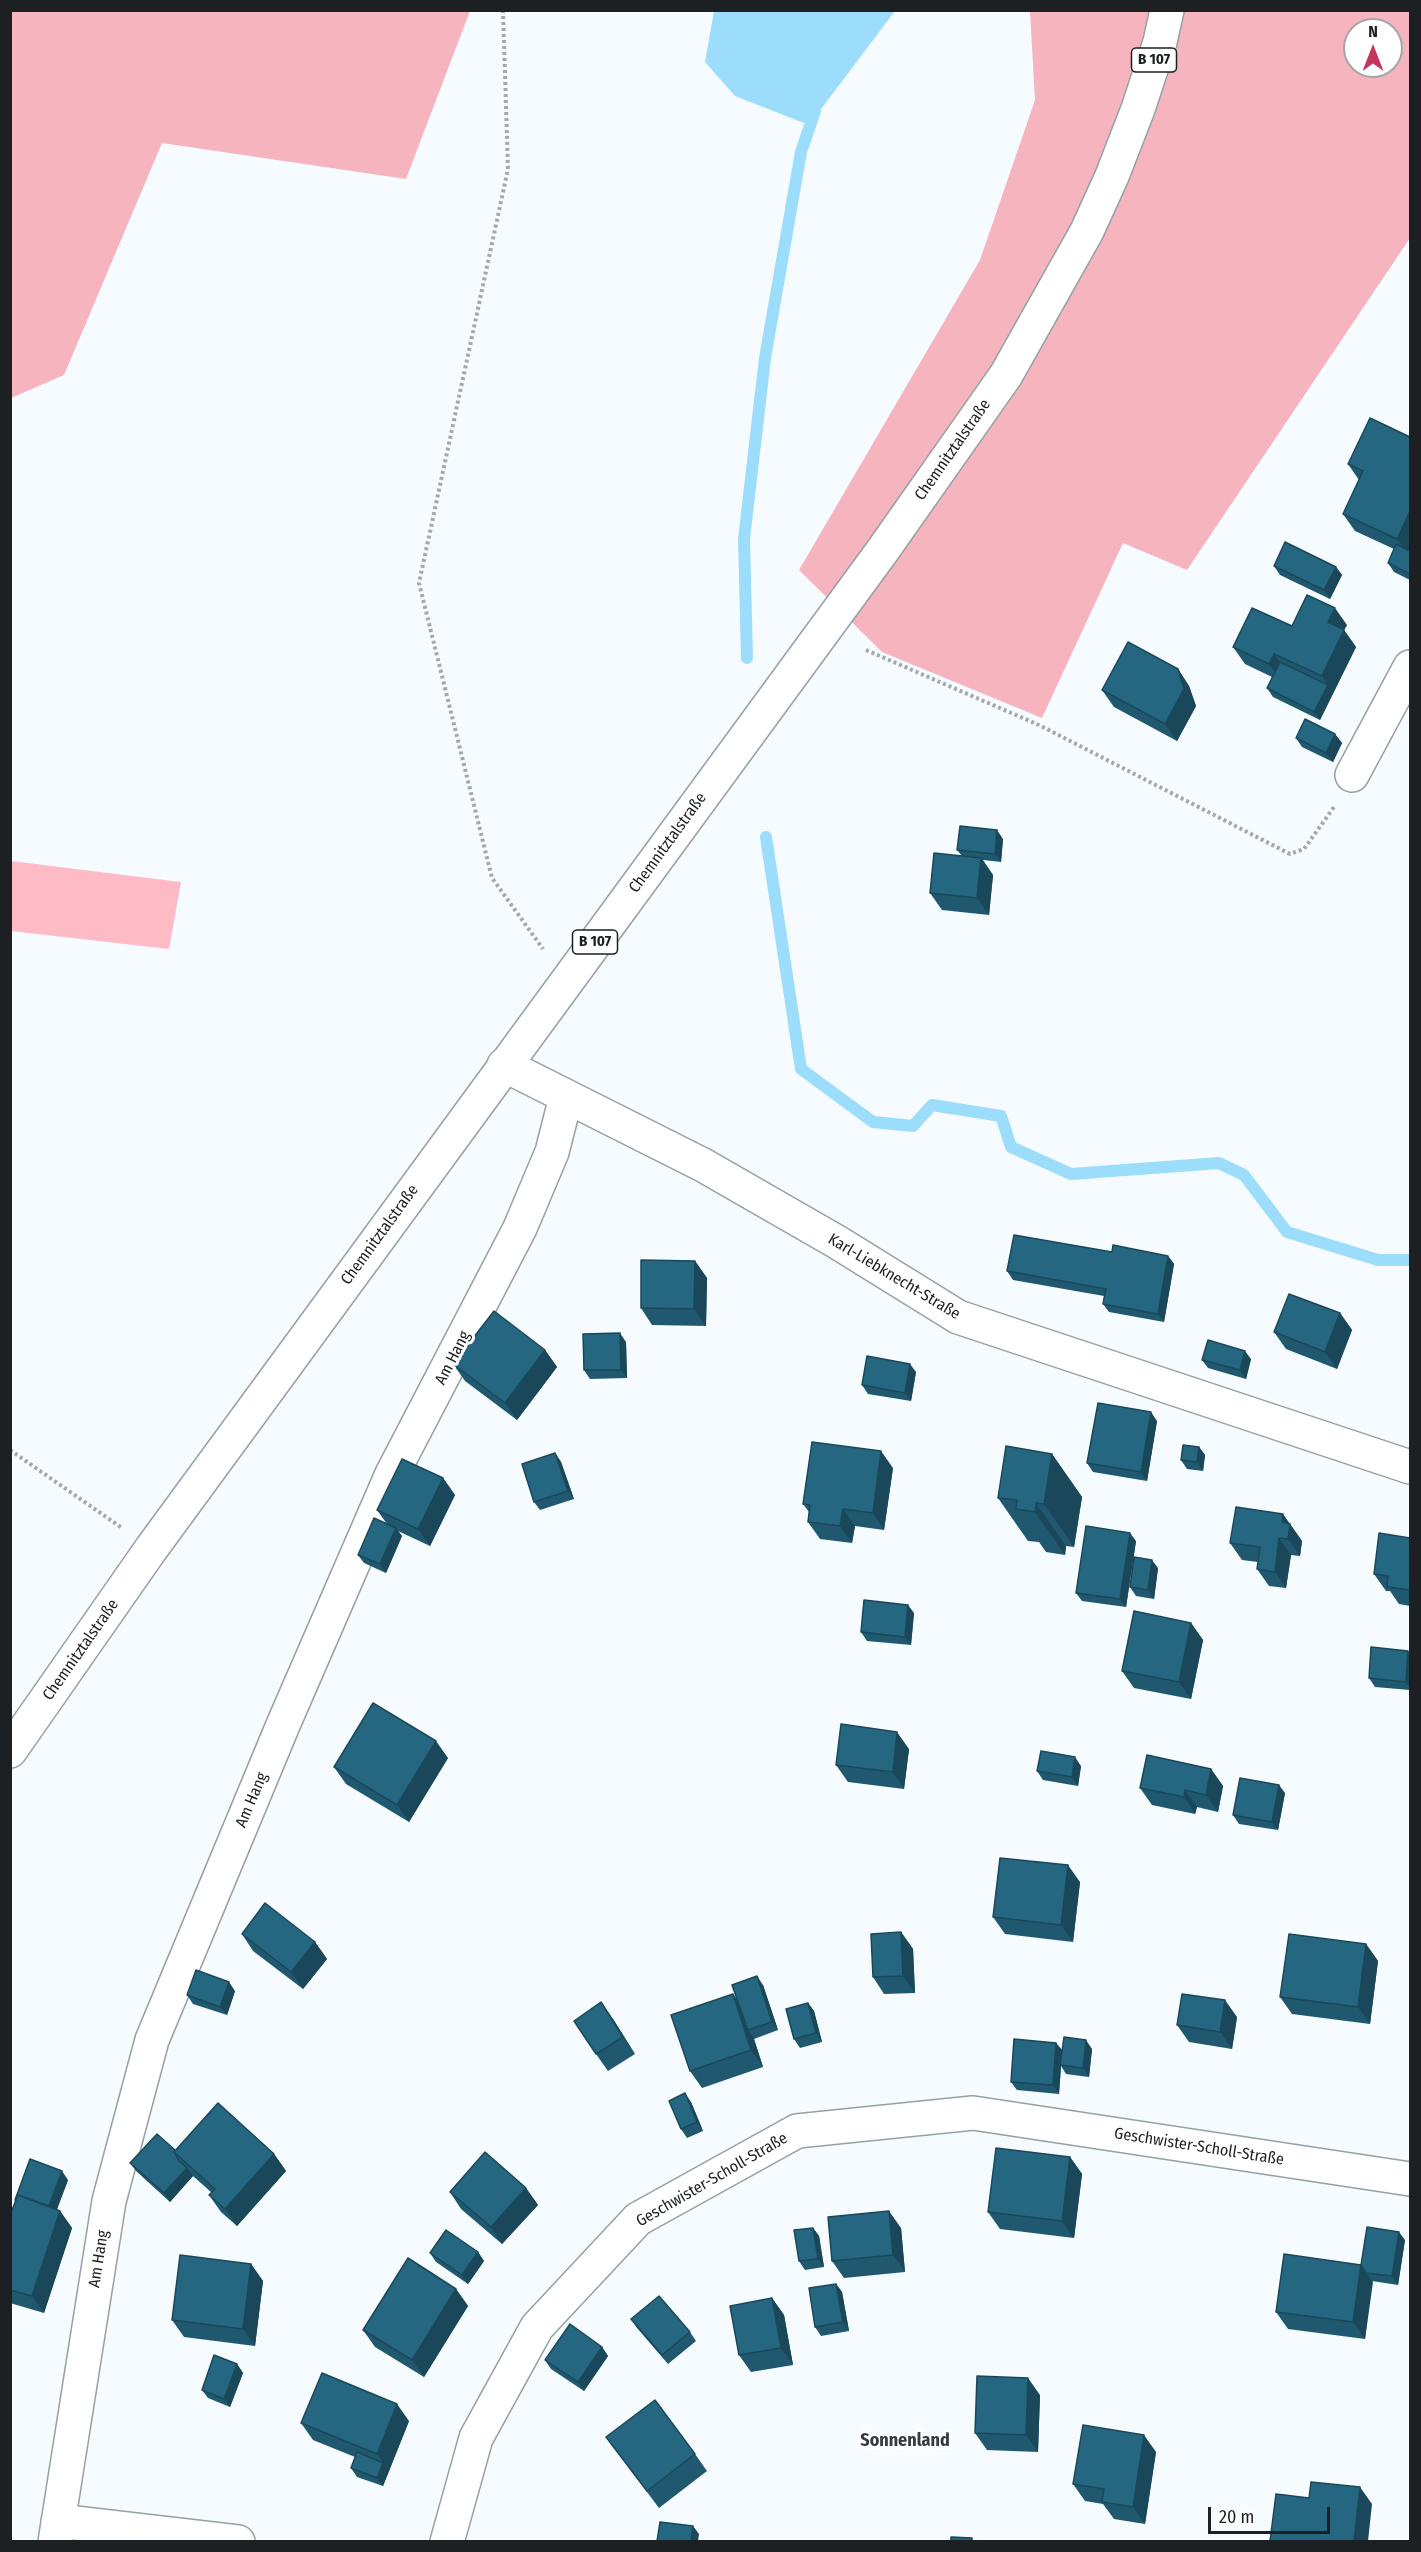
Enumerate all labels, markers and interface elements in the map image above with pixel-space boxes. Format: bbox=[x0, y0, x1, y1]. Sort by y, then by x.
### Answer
north arrow bbox=[1343, 18, 1403, 78]
text: N bbox=[1368, 22, 1378, 41]
road number: B 107 bbox=[1132, 48, 1176, 72]
street label: Chemnitztalstraße bbox=[911, 396, 995, 504]
street label: Chemnitztalstraße bbox=[625, 789, 711, 897]
road number: B 107 bbox=[572, 930, 618, 954]
street label: Chemnitztalstraße bbox=[337, 1181, 423, 1289]
street label: Karl-Liebknecht-Straße bbox=[824, 1230, 964, 1324]
street label: Am Hang bbox=[431, 1328, 475, 1388]
street label: Chemnitztalstraße bbox=[39, 1596, 123, 1704]
street label: Am Hang bbox=[232, 1770, 272, 1830]
street label: Geschwister-Scholl-Straße bbox=[1113, 2124, 1285, 2170]
street label: Geschwister-Scholl-Straße bbox=[633, 2129, 791, 2231]
street label: Am Hang bbox=[85, 2229, 113, 2289]
district label: Sonnenland bbox=[860, 2430, 950, 2452]
scale bar bbox=[1211, 2495, 1332, 2533]
text: 20 m bbox=[1219, 2506, 1254, 2528]

